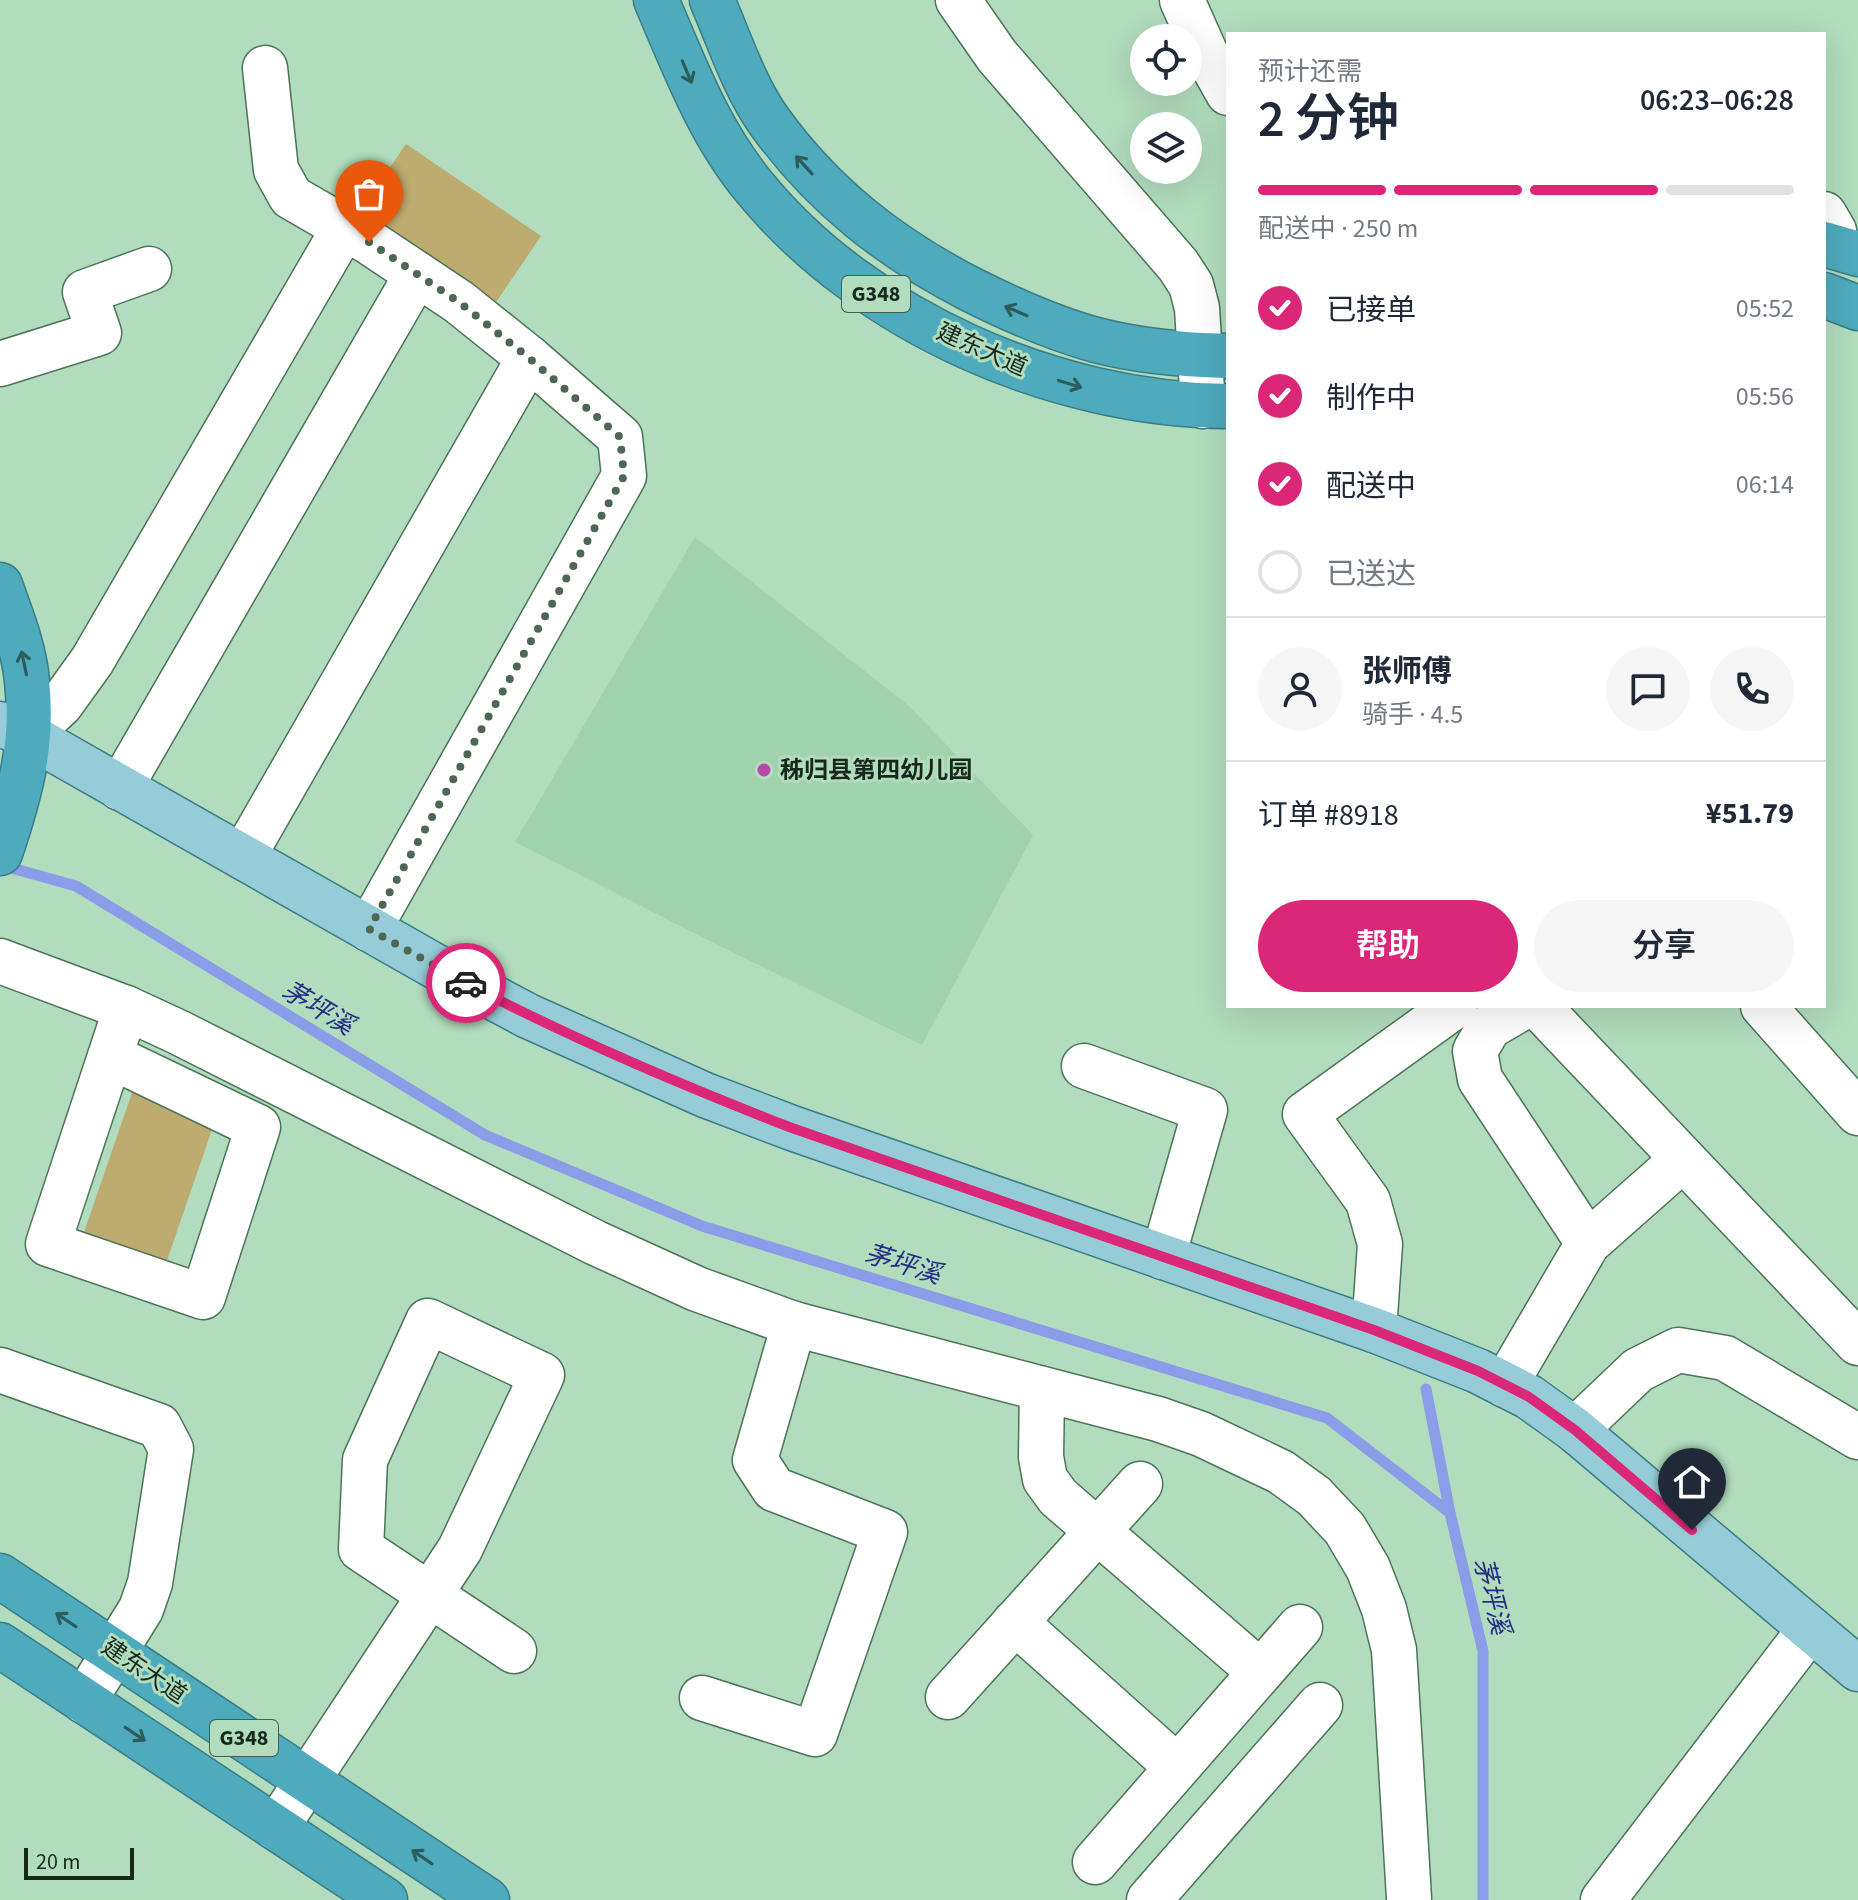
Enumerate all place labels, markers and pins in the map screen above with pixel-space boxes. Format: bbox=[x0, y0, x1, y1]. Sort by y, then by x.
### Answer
pin bbox=[335, 160, 403, 242]
place label: 秭归县第四幼儿园 bbox=[780, 753, 972, 788]
marker: 秭归县第四幼儿园 bbox=[755, 761, 773, 779]
pin bbox=[1658, 1448, 1726, 1530]

